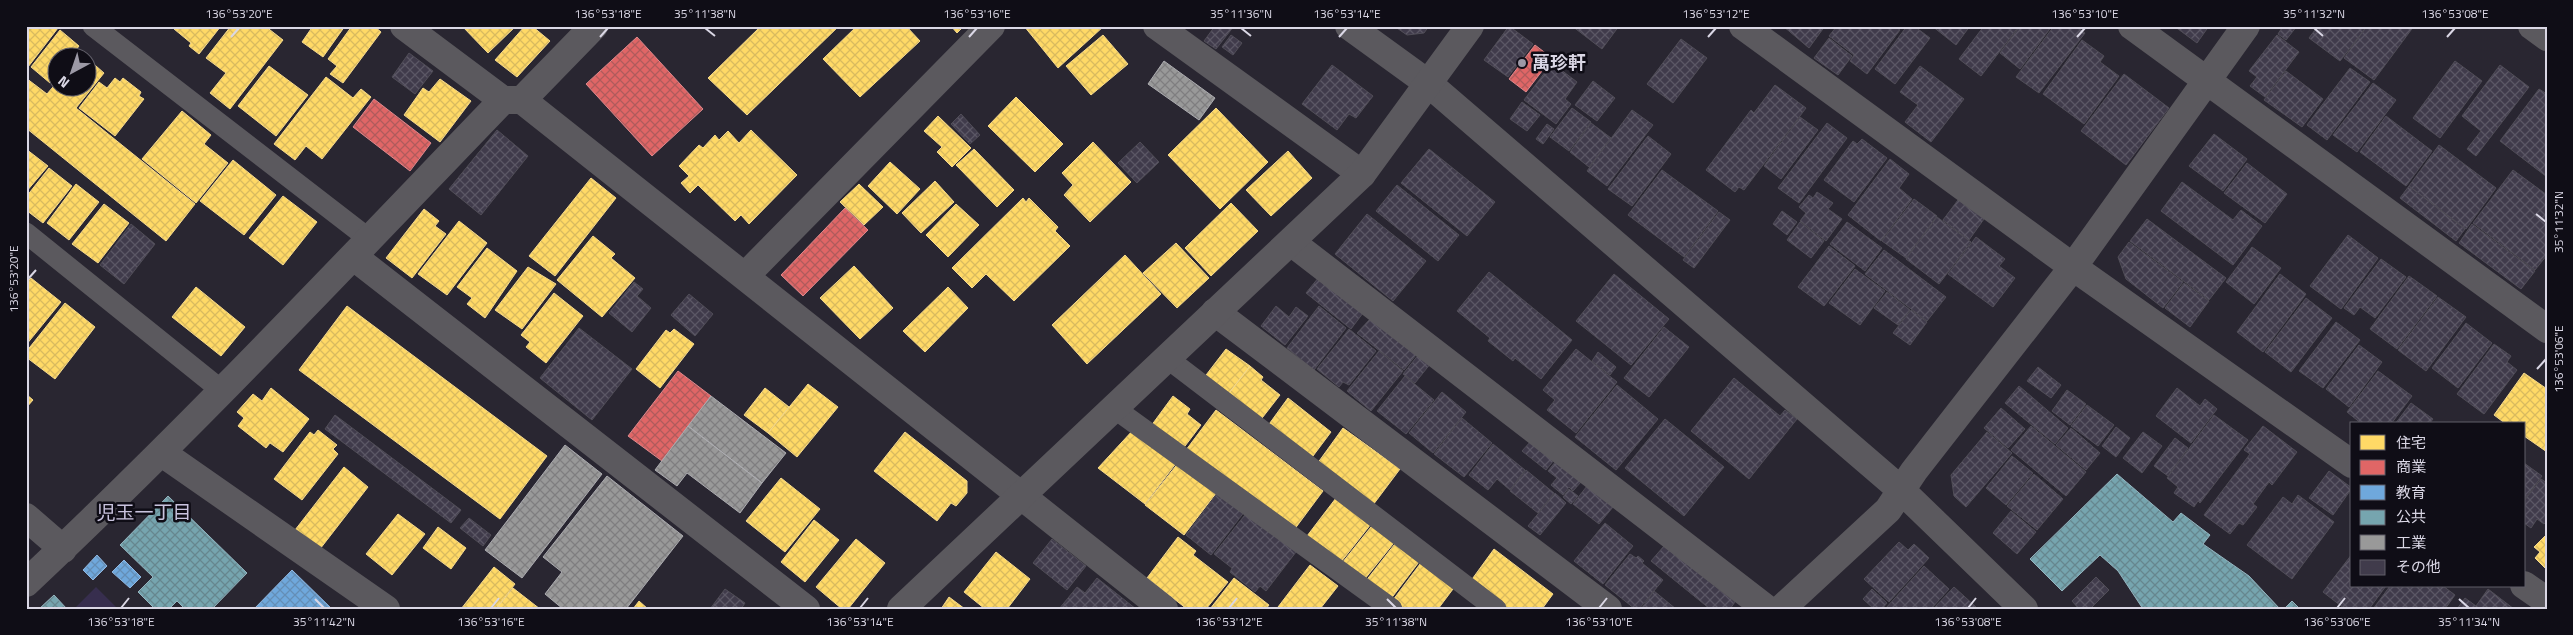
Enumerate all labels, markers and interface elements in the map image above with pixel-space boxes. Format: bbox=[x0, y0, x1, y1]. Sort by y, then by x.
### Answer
text: 136°53'20"E bbox=[205, 4, 273, 23]
text: 136°53'18"E bbox=[574, 4, 642, 23]
text: 35°11'38"N bbox=[674, 4, 736, 23]
text: 136°53'16"E bbox=[943, 4, 1011, 23]
text: 35°11'36"N bbox=[1210, 4, 1272, 23]
text: 136°53'14"E bbox=[1313, 4, 1381, 23]
text: 136°53'12"E bbox=[1682, 4, 1750, 23]
text: 136°53'10"E bbox=[2051, 4, 2119, 23]
text: 35°11'32"N bbox=[2283, 4, 2345, 23]
text: 136°53'08"E bbox=[2421, 4, 2489, 23]
north arrow bbox=[48, 48, 98, 98]
place label: 萬珍軒 bbox=[1532, 49, 1586, 76]
marker: 萬珍軒 bbox=[1516, 57, 1528, 69]
text: N bbox=[53, 71, 74, 94]
text: 35°11'32"N bbox=[2549, 191, 2568, 253]
text: 136°53'20"E bbox=[4, 245, 23, 313]
text: 136°53'06"E bbox=[2549, 325, 2568, 393]
legend bbox=[2350, 422, 2526, 588]
text: 住宅 bbox=[2396, 431, 2426, 454]
text: 商業 bbox=[2396, 455, 2426, 478]
text: 教育 bbox=[2396, 481, 2426, 504]
district label: 児玉一丁目 bbox=[96, 497, 192, 526]
text: 公共 bbox=[2396, 505, 2426, 528]
text: 工業 bbox=[2396, 531, 2426, 554]
text: その他 bbox=[2396, 555, 2441, 578]
text: 136°53'18"E bbox=[87, 612, 155, 631]
text: 35°11'42"N bbox=[293, 612, 355, 631]
text: 136°53'16"E bbox=[457, 612, 525, 631]
text: 136°53'14"E bbox=[826, 612, 894, 631]
text: 136°53'12"E bbox=[1195, 612, 1263, 631]
text: 35°11'38"N bbox=[1365, 612, 1427, 631]
text: 136°53'10"E bbox=[1565, 612, 1633, 631]
text: 136°53'08"E bbox=[1934, 612, 2002, 631]
text: 136°53'06"E bbox=[2303, 612, 2371, 631]
text: 35°11'34"N bbox=[2438, 612, 2500, 631]

